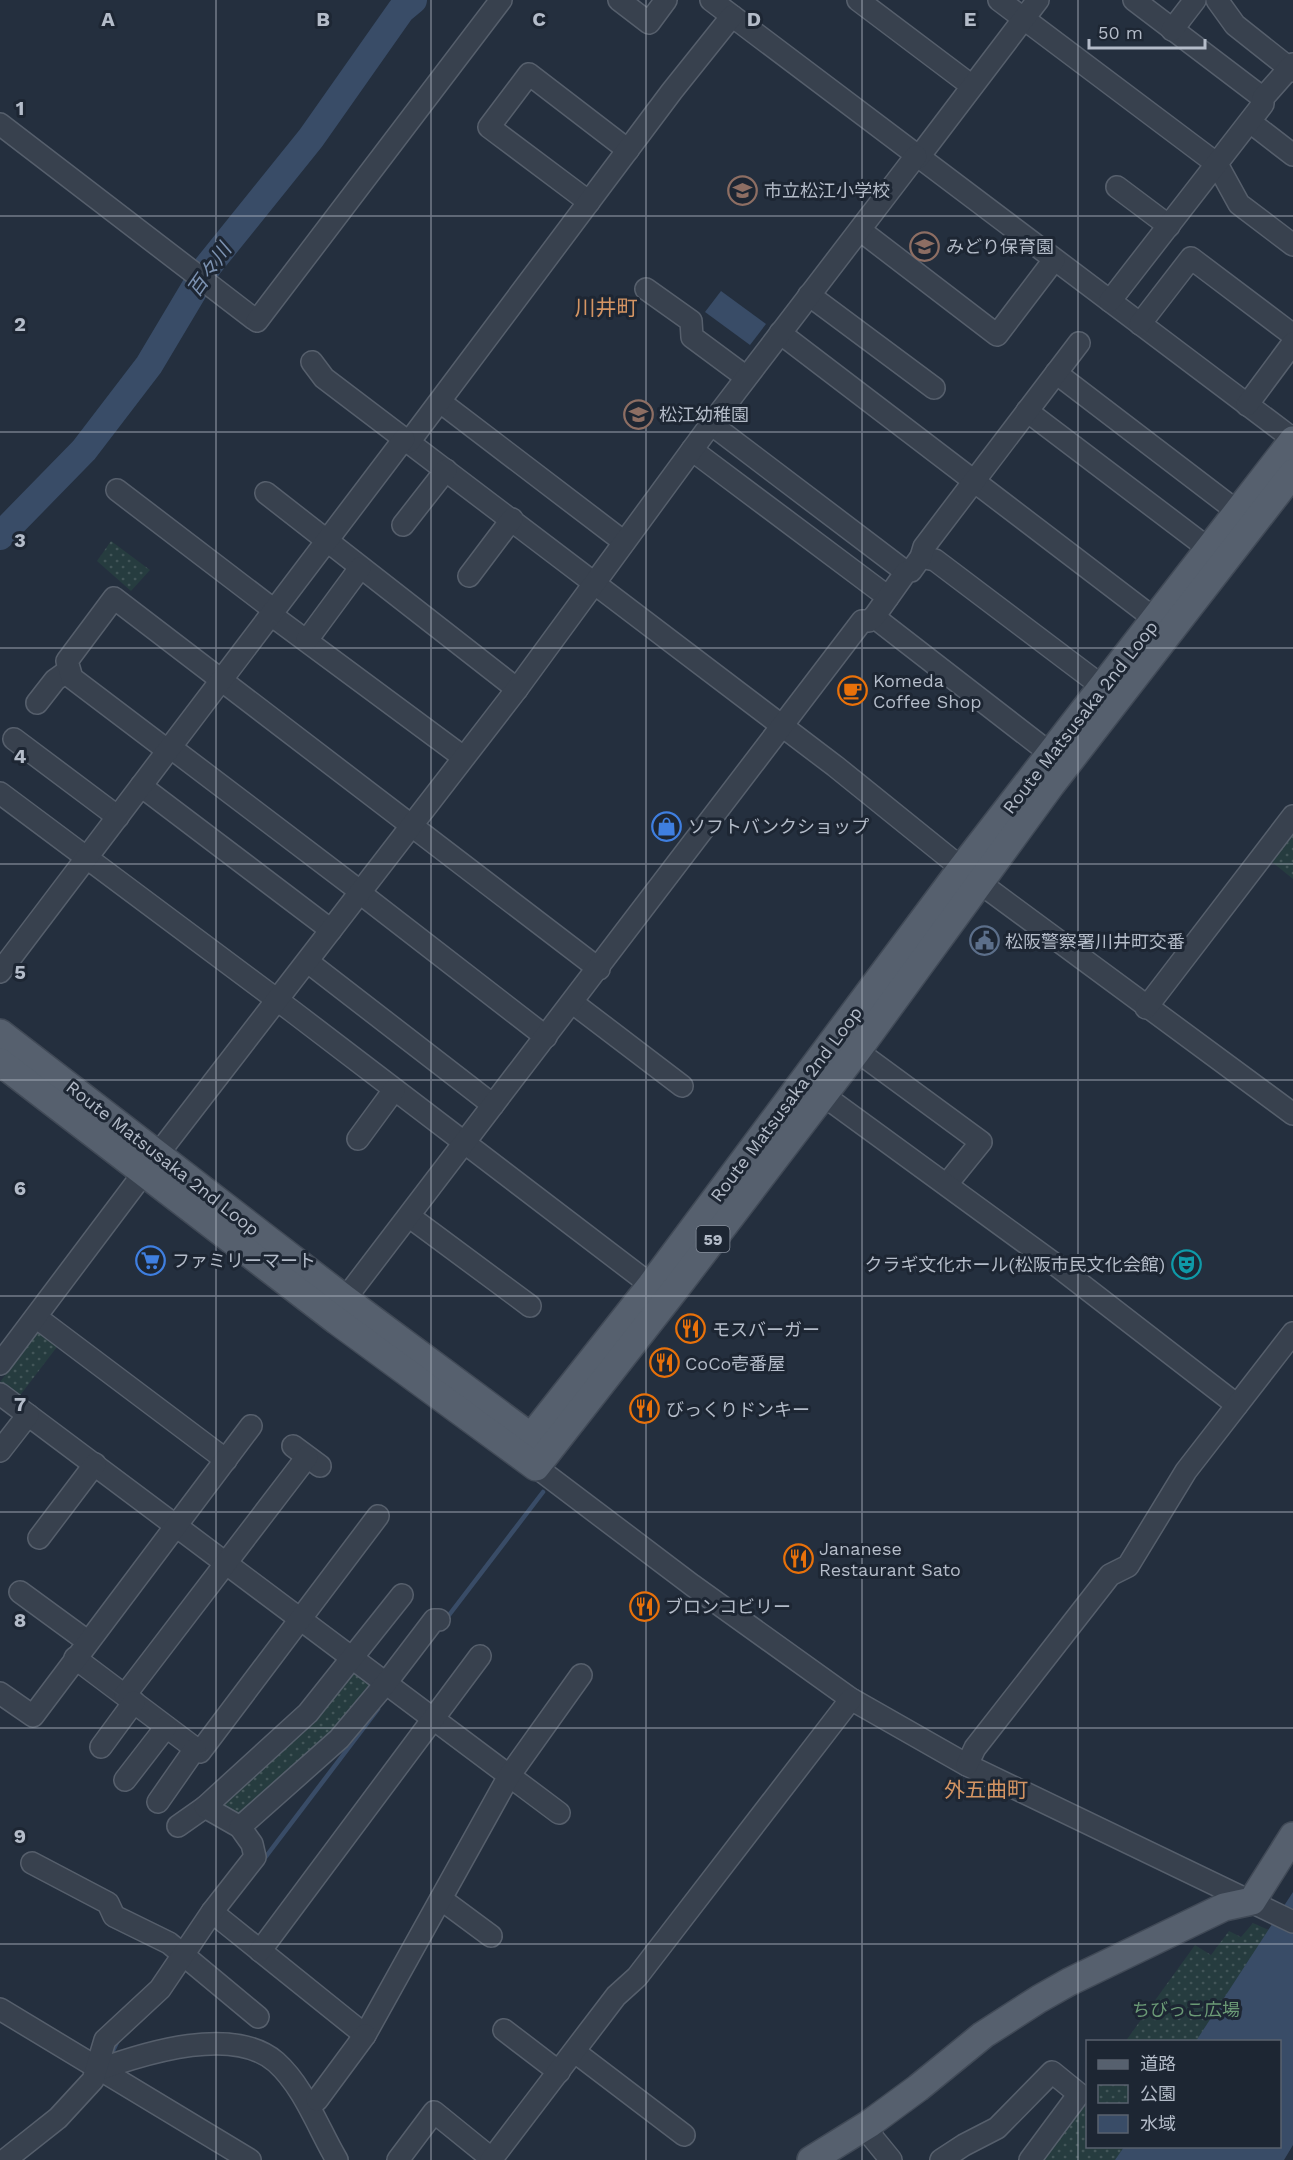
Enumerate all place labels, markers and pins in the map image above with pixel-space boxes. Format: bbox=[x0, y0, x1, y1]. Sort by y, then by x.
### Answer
school or university icon: 市立松江小学校 bbox=[727, 174, 759, 206]
place label: 市立松江小学校 bbox=[764, 180, 890, 201]
school or university icon: みどり保育園 bbox=[909, 230, 941, 262]
place label: みどり保育園 bbox=[946, 236, 1054, 257]
school or university icon: 松江幼稚園 bbox=[622, 398, 654, 430]
place label: 松江幼稚園 bbox=[659, 404, 749, 425]
place label: Komeda Coffee Shop bbox=[873, 670, 982, 712]
cafe icon: Komeda Coffee Shop bbox=[836, 674, 868, 706]
shop icon: ソフトバンクショップ bbox=[651, 810, 683, 842]
place label: ソフトバンクショップ bbox=[688, 816, 869, 837]
public building icon: 松阪警察署川井町交番 bbox=[968, 925, 1000, 957]
place label: 松阪警察署川井町交番 bbox=[1005, 931, 1185, 952]
supermarket icon: ファミリーマート bbox=[135, 1244, 167, 1276]
theatre icon: クラギ文化ホール(松阪市民文化会館) bbox=[1170, 1248, 1202, 1280]
place label: ファミリーマート bbox=[172, 1250, 316, 1271]
place label: クラギ文化ホール(松阪市民文化会館) bbox=[864, 1254, 1165, 1275]
restaurant icon: モスバーガー bbox=[675, 1313, 707, 1345]
place label: モスバーガー bbox=[712, 1319, 820, 1340]
restaurant icon: CoCo壱番屋 bbox=[648, 1347, 680, 1379]
place label: CoCo壱番屋 bbox=[685, 1353, 785, 1374]
restaurant icon: びっくりドンキー bbox=[629, 1393, 661, 1425]
place label: びっくりドンキー bbox=[666, 1399, 810, 1420]
place label: Jananese Restaurant Sato bbox=[819, 1538, 961, 1580]
restaurant icon: Jananese Restaurant Sato bbox=[782, 1542, 814, 1574]
restaurant icon: ブロンコビリー bbox=[628, 1590, 660, 1622]
place label: ブロンコビリー bbox=[665, 1596, 791, 1617]

